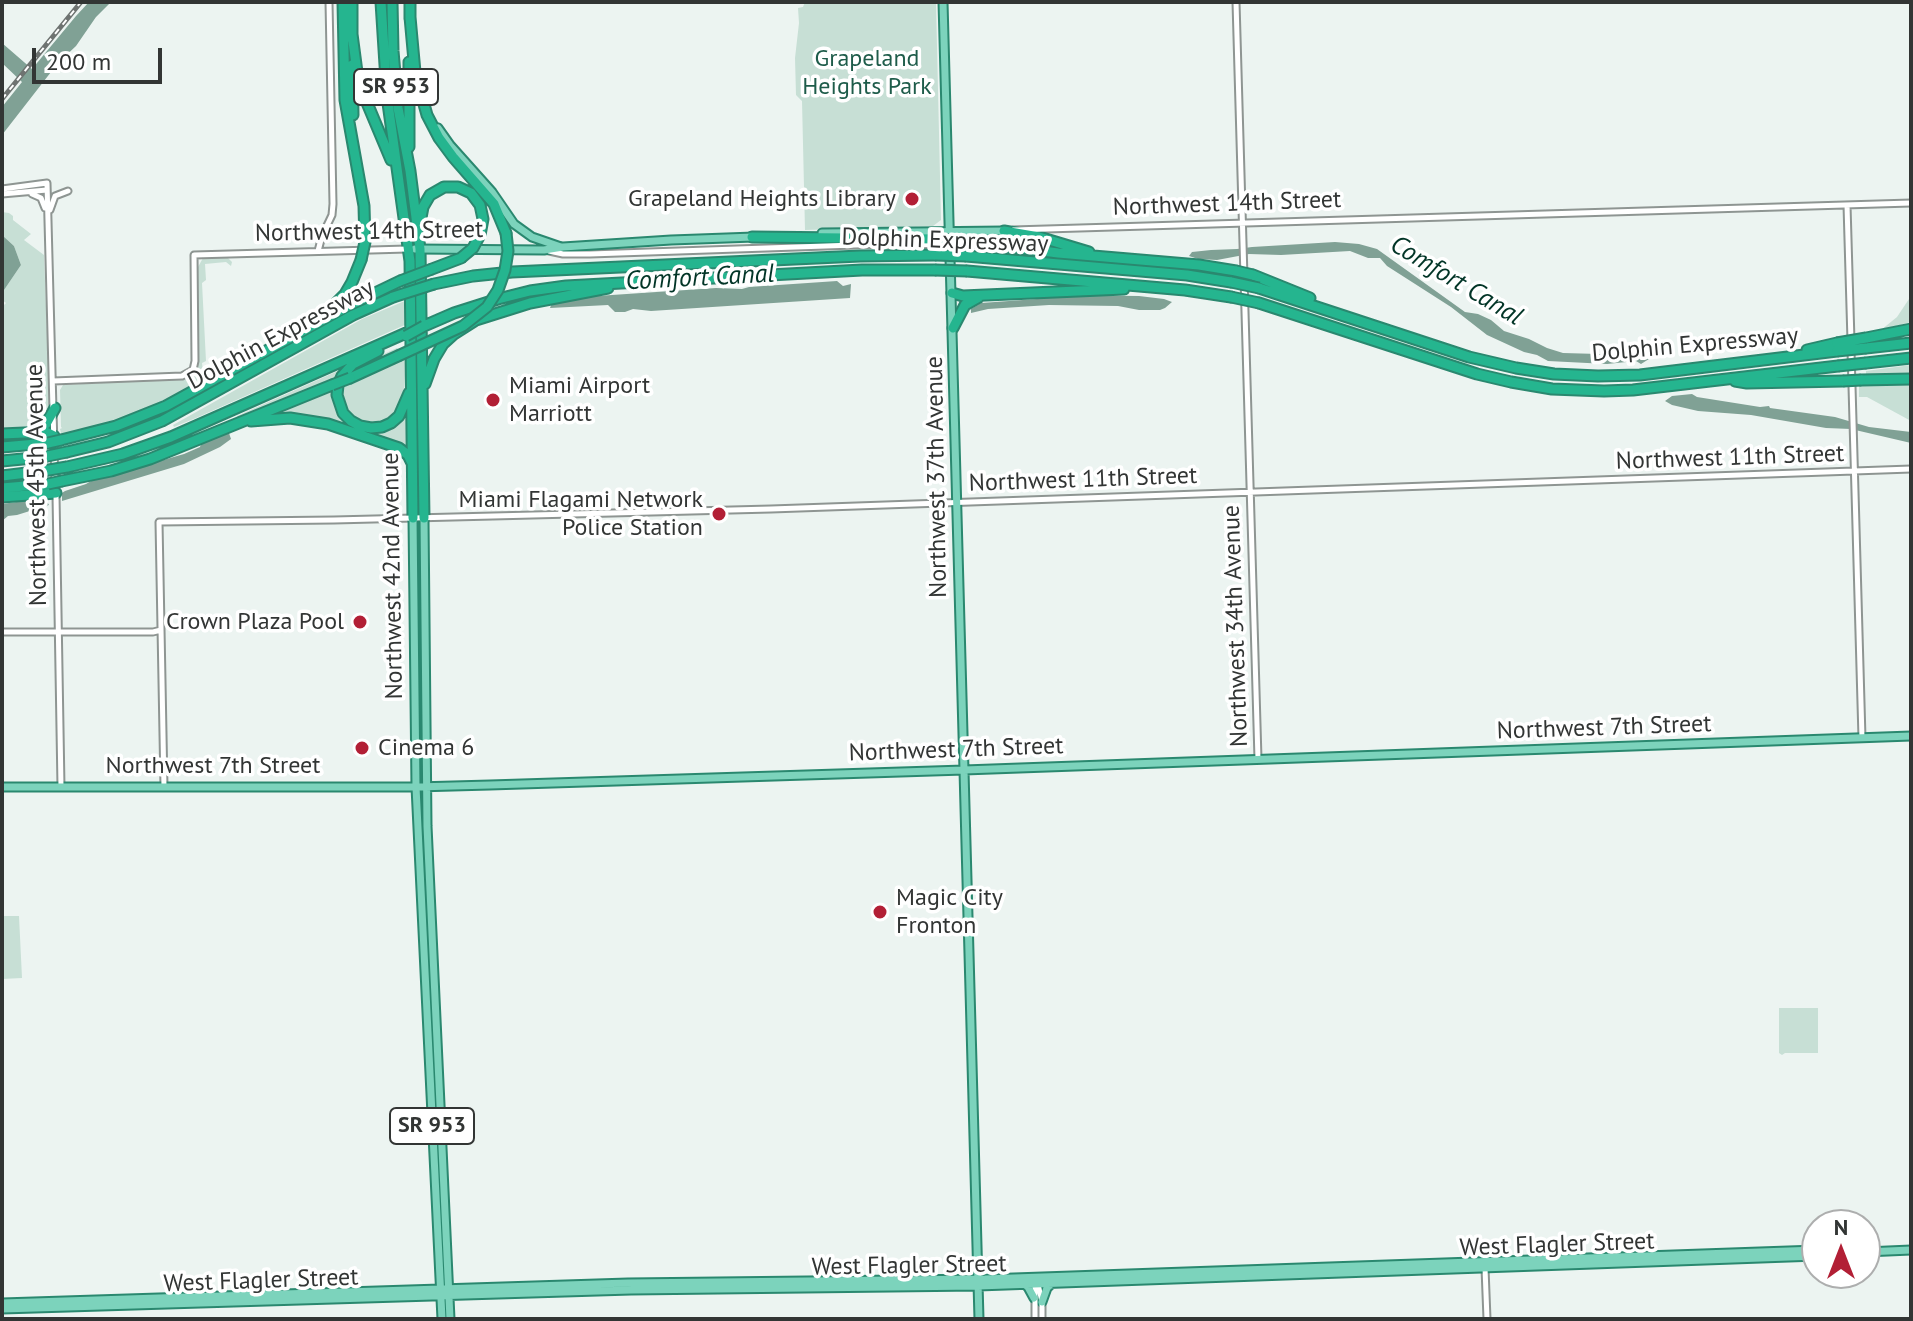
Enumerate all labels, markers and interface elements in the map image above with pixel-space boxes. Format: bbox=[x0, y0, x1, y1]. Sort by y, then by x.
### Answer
scale bar bbox=[36, 32, 166, 82]
park label: Grapeland Heights Park bbox=[802, 45, 932, 101]
text: 200 m bbox=[46, 46, 111, 77]
road number: SR 953 bbox=[354, 69, 438, 105]
place label: Grapeland Heights Library bbox=[628, 185, 896, 213]
street label: Northwest 14th Street bbox=[1112, 186, 1342, 222]
marker: Grapeland Heights Library bbox=[903, 190, 921, 208]
street label: Northwest 14th Street bbox=[255, 216, 483, 248]
street label: Dolphin Expressway bbox=[841, 223, 1049, 259]
water label: Comfort Canal bbox=[1384, 229, 1528, 333]
water label: Comfort Canal bbox=[625, 259, 775, 297]
street label: Dolphin Expressway bbox=[183, 274, 379, 396]
street label: Dolphin Expressway bbox=[1591, 322, 1799, 368]
street label: Northwest 37th Avenue bbox=[920, 356, 954, 598]
street label: Northwest 45th Avenue bbox=[20, 364, 54, 606]
place label: Miami Airport Marriott bbox=[509, 372, 650, 428]
marker: Miami Airport Marriott bbox=[484, 391, 502, 409]
street label: Northwest 11th Street bbox=[1615, 440, 1845, 476]
street label: Northwest 42nd Avenue bbox=[376, 452, 410, 700]
street label: Northwest 11th Street bbox=[968, 462, 1198, 498]
place label: Miami Flagami Network Police Station bbox=[459, 486, 703, 542]
street label: Northwest 34th Avenue bbox=[1217, 504, 1255, 748]
marker: Miami Flagami Network Police Station bbox=[710, 505, 728, 523]
place label: Crown Plaza Pool bbox=[166, 608, 344, 636]
marker: Crown Plaza Pool bbox=[351, 613, 369, 631]
street label: Northwest 7th Street bbox=[1496, 710, 1712, 746]
street label: Northwest 7th Street bbox=[848, 732, 1064, 768]
place label: Cinema 6 bbox=[378, 734, 474, 762]
marker: Cinema 6 bbox=[353, 739, 371, 757]
street label: Northwest 7th Street bbox=[106, 752, 320, 780]
place label: Magic City Fronton bbox=[896, 884, 1003, 940]
marker: Magic City Fronton bbox=[871, 903, 889, 921]
road number: SR 953 bbox=[390, 1108, 474, 1144]
north arrow bbox=[1801, 1209, 1881, 1289]
text: N bbox=[1834, 1213, 1848, 1241]
street label: West Flagler Street bbox=[1459, 1227, 1655, 1263]
street label: West Flagler Street bbox=[811, 1250, 1007, 1282]
street label: West Flagler Street bbox=[163, 1263, 359, 1299]

